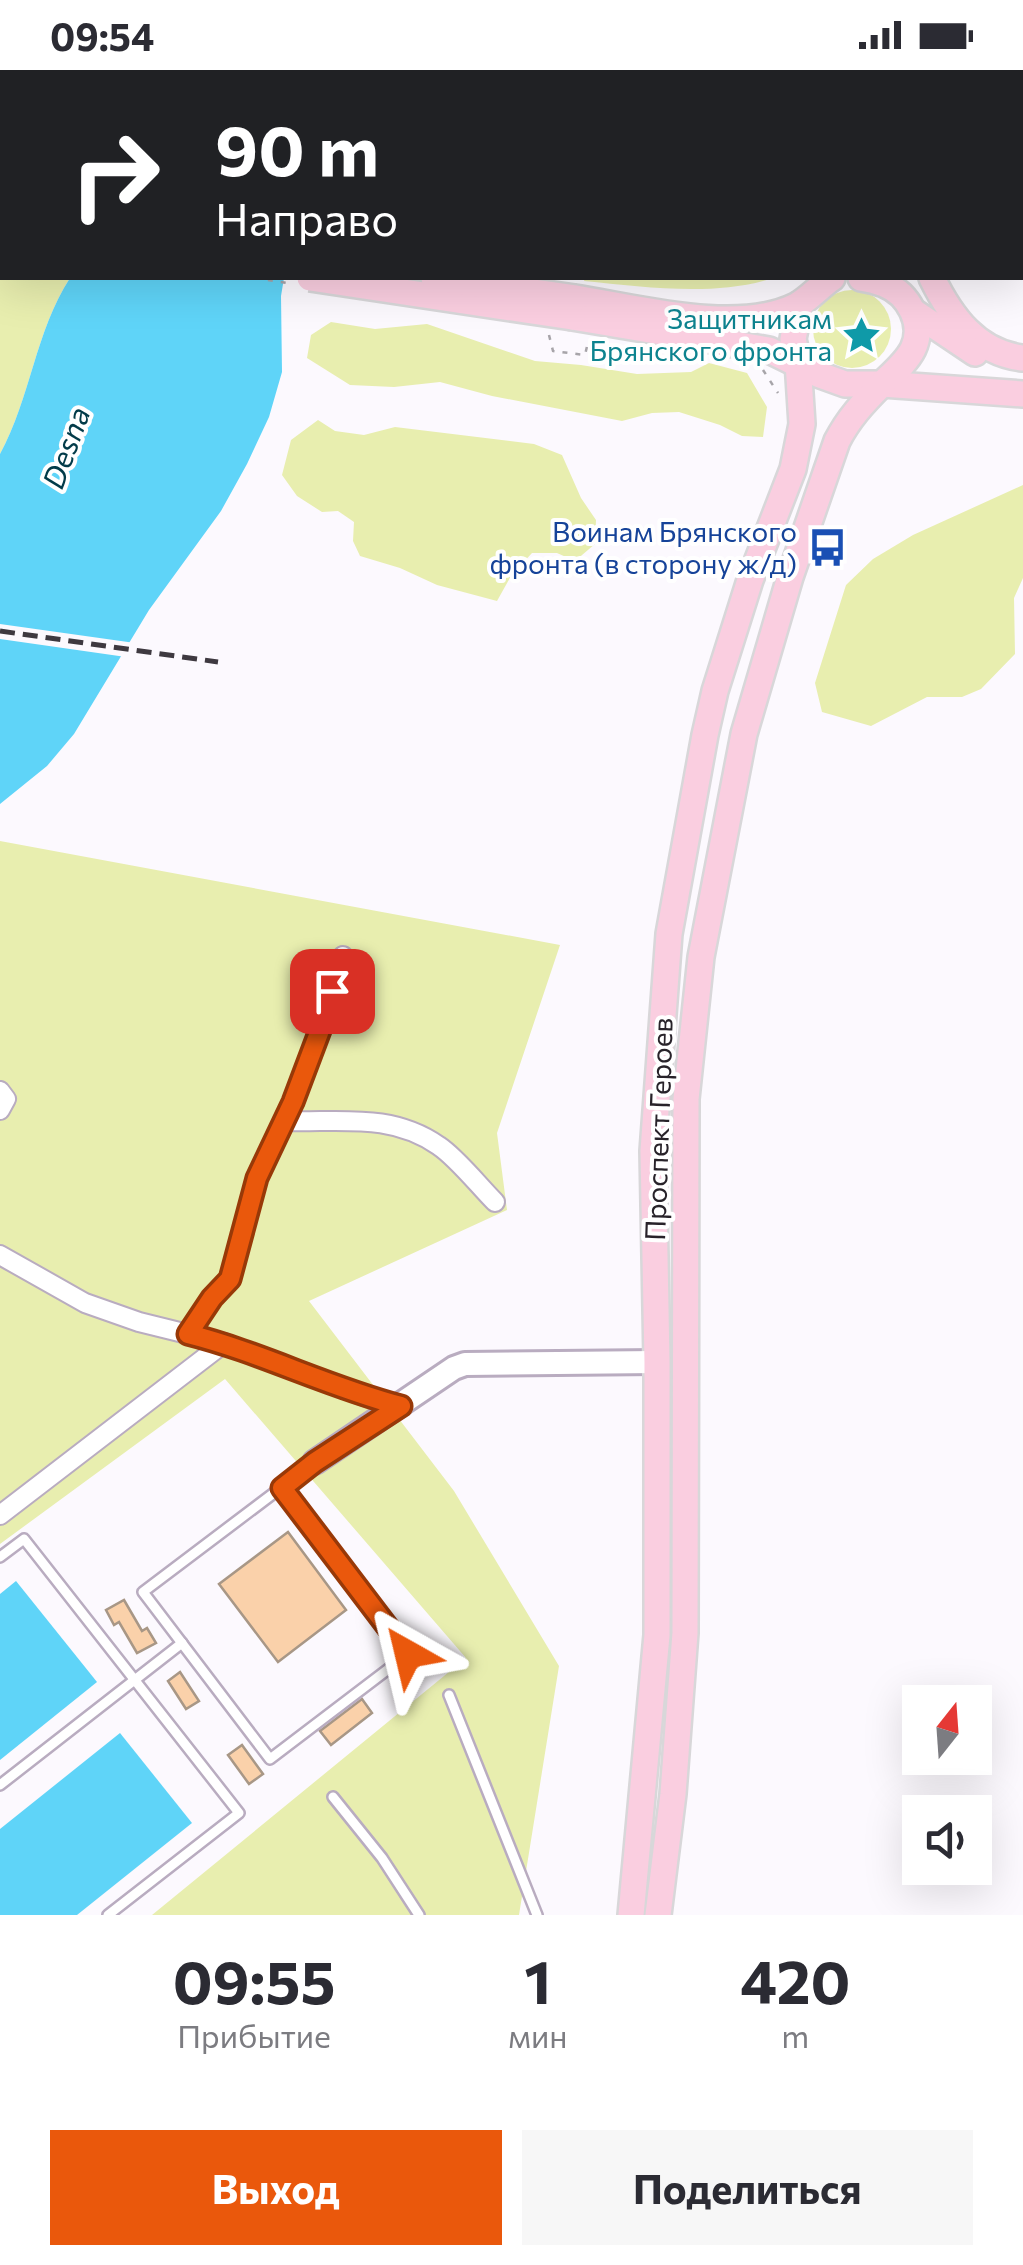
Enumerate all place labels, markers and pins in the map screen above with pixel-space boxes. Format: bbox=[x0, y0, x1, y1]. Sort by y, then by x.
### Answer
place label: Защитникам Брянского фронта bbox=[590, 301, 832, 367]
place icon: Защитникам Брянского фронта bbox=[841, 314, 883, 356]
place label: Воинам Брянского фронта (в сторону ж/д) bbox=[490, 514, 797, 580]
bus stop icon: Воинам Брянского фронта (в сторону ж/д) bbox=[806, 527, 848, 569]
pin bbox=[290, 949, 375, 1034]

